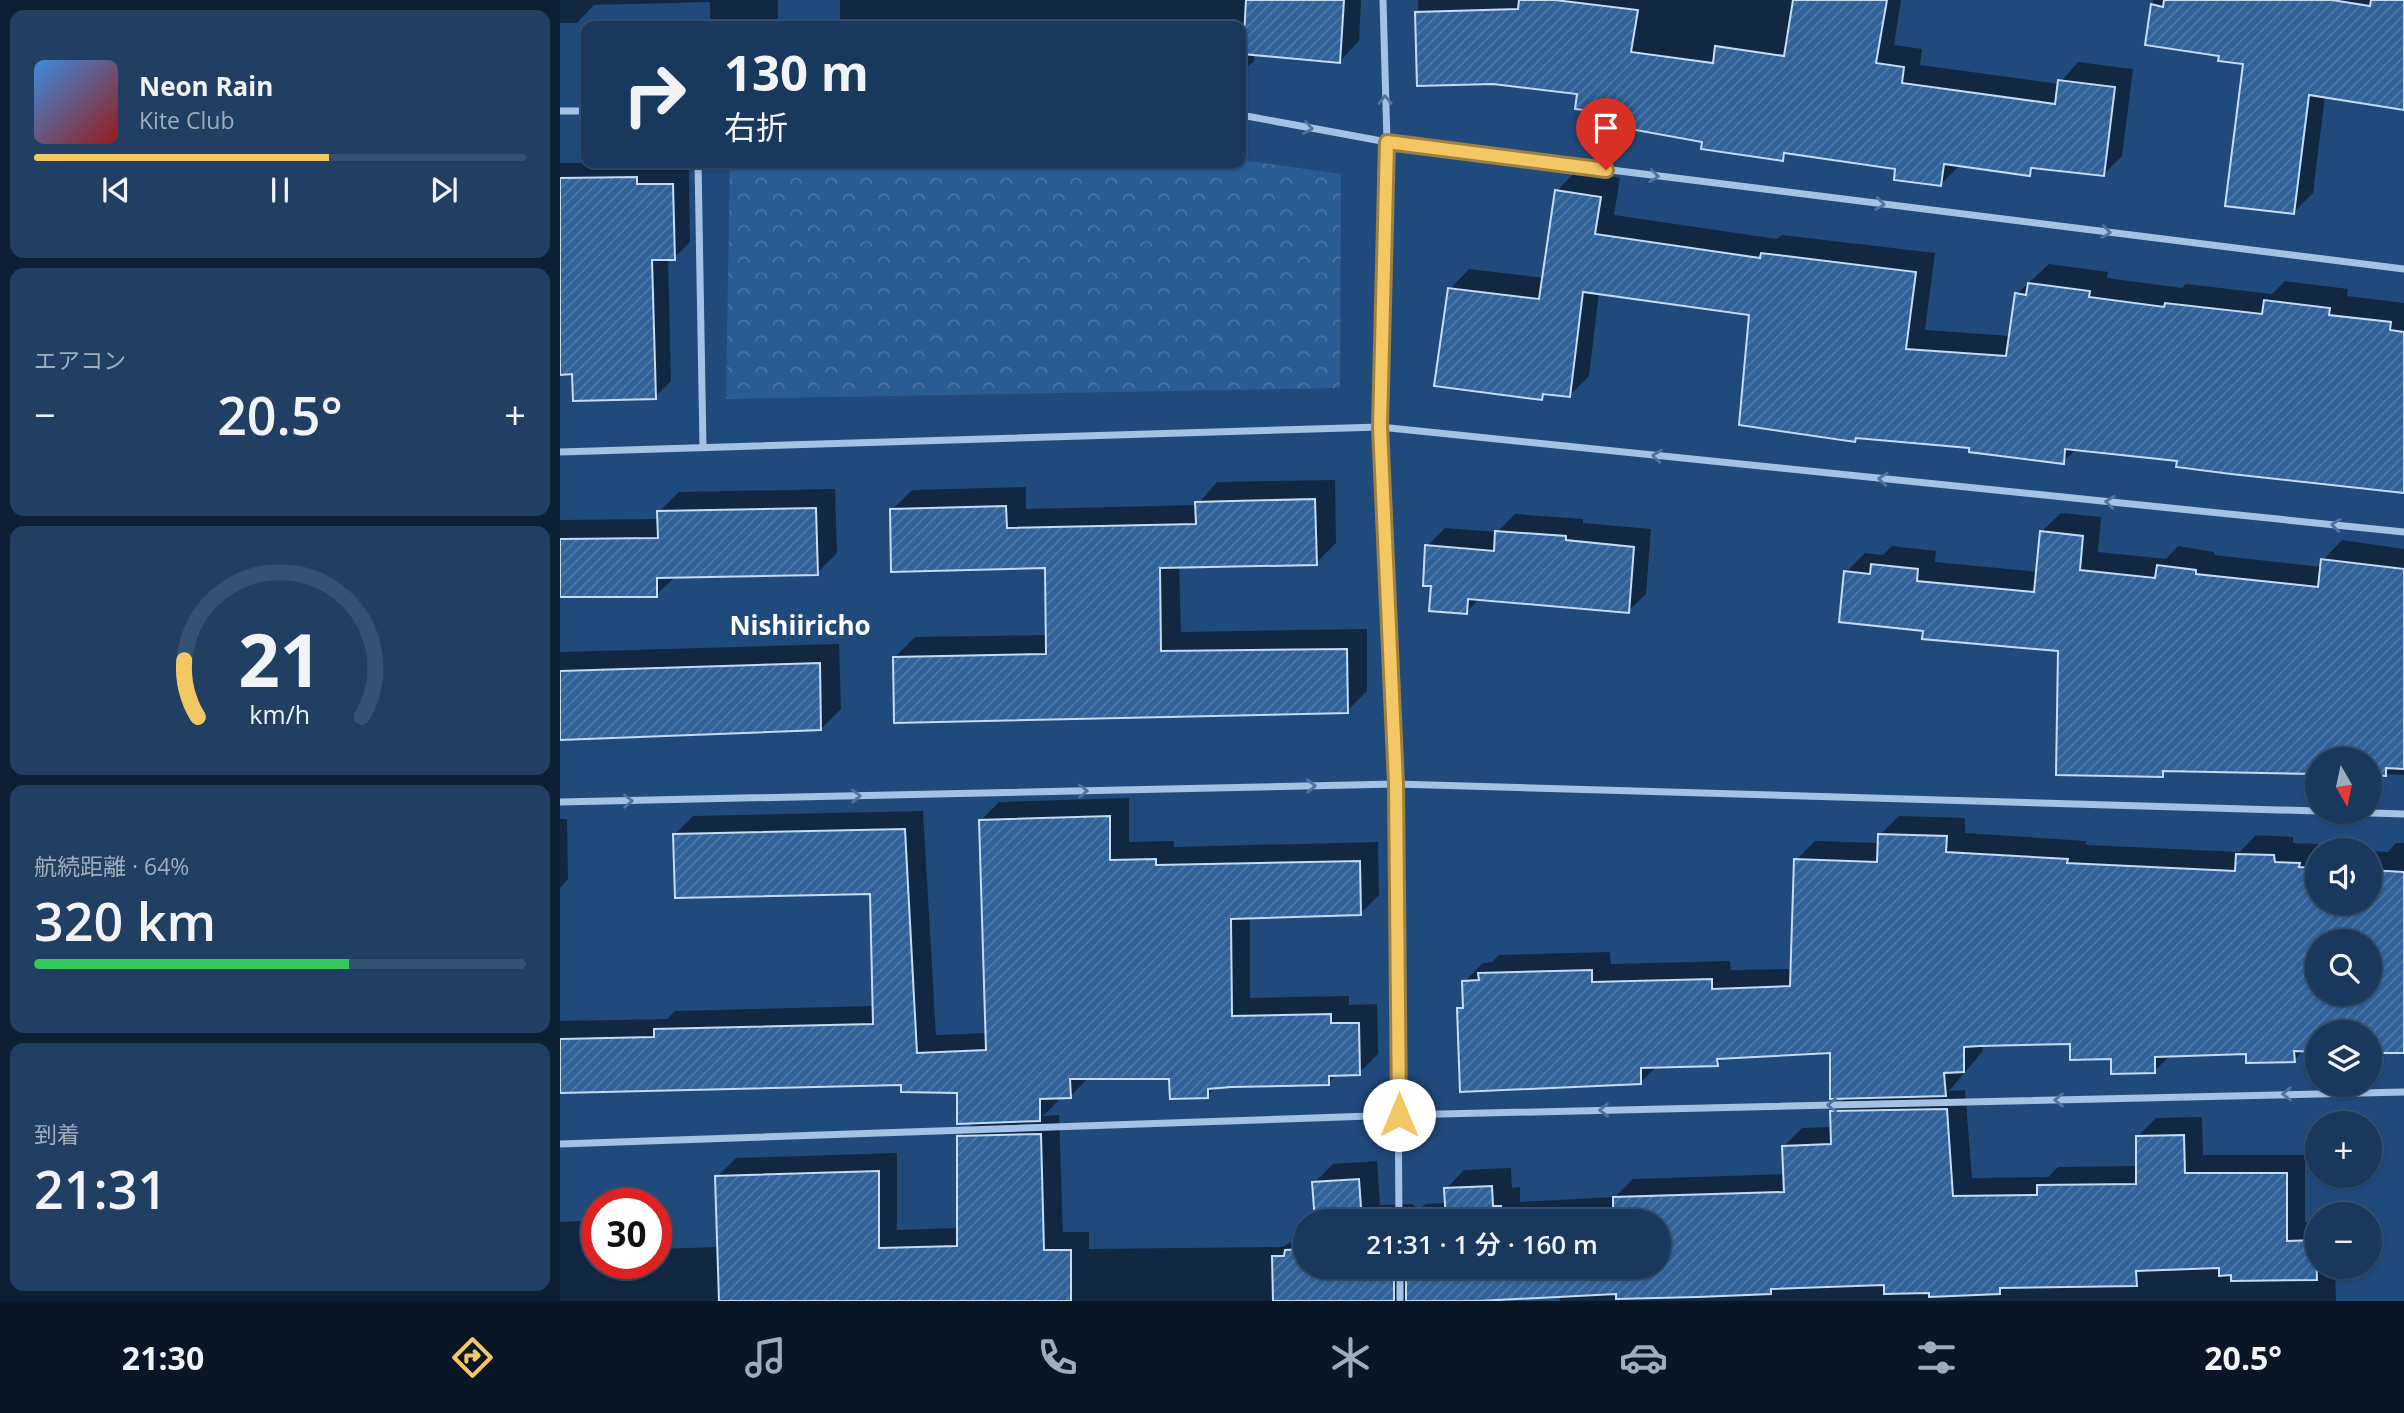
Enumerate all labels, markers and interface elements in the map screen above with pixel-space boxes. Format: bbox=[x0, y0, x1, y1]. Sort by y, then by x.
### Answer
text: 130 m bbox=[724, 39, 869, 105]
icon: right bbox=[609, 49, 700, 140]
text: Neon Rain bbox=[139, 68, 273, 104]
one-way arrow bbox=[1378, 94, 1393, 105]
pin bbox=[1576, 98, 1636, 170]
text: Kite Club bbox=[139, 104, 234, 136]
text: 右折 bbox=[724, 105, 788, 148]
icon: arrive bbox=[1587, 109, 1625, 147]
one-way arrow bbox=[1302, 119, 1314, 134]
one-way arrow bbox=[1649, 168, 1660, 183]
icon: previous bbox=[97, 171, 135, 209]
icon: pause bbox=[261, 171, 299, 209]
icon: next bbox=[425, 171, 463, 209]
one-way arrow bbox=[1874, 196, 1886, 211]
one-way arrow bbox=[2100, 224, 2112, 239]
text: エアコン bbox=[34, 344, 126, 376]
text: 20.5° bbox=[217, 379, 343, 450]
text: − bbox=[34, 388, 56, 440]
text: + bbox=[504, 388, 526, 440]
one-way arrow bbox=[1651, 448, 1663, 463]
one-way arrow bbox=[1878, 471, 1889, 486]
one-way arrow bbox=[2104, 495, 2115, 510]
one-way arrow bbox=[2330, 518, 2341, 533]
district label: Nishiiricho bbox=[729, 607, 871, 643]
text: 21 bbox=[238, 609, 322, 708]
text: km/h bbox=[250, 696, 310, 730]
north arrow bbox=[2305, 747, 2382, 824]
map controls bbox=[2305, 747, 2382, 1279]
one-way arrow bbox=[1305, 778, 1316, 793]
one-way arrow bbox=[1078, 783, 1089, 798]
one-way arrow bbox=[850, 788, 861, 803]
one-way arrow bbox=[623, 793, 634, 808]
button: sound bbox=[2305, 838, 2382, 915]
text: 航続距離 · 64% bbox=[34, 850, 189, 882]
text: 320 km bbox=[34, 885, 216, 956]
button: search bbox=[2305, 929, 2382, 1006]
button: layers bbox=[2305, 1020, 2382, 1097]
position arrow bbox=[1362, 1078, 1436, 1152]
one-way arrow bbox=[2281, 1087, 2292, 1102]
one-way arrow bbox=[2054, 1092, 2065, 1107]
one-way arrow bbox=[1826, 1097, 1837, 1113]
one-way arrow bbox=[1599, 1102, 1609, 1118]
button: + bbox=[2305, 1111, 2382, 1188]
text: 到着 bbox=[34, 1118, 80, 1150]
text: 21:31 bbox=[34, 1153, 167, 1224]
speed limit sign: 30 bbox=[581, 1188, 672, 1279]
button: − bbox=[2305, 1202, 2382, 1279]
text: 21:31 · 1 分 · 160 m bbox=[1366, 1226, 1598, 1262]
icon: directions bbox=[448, 1333, 497, 1382]
icon: music bbox=[741, 1333, 790, 1382]
icon: phone bbox=[1033, 1333, 1082, 1382]
icon: climate bbox=[1326, 1333, 1375, 1382]
icon: car bbox=[1619, 1333, 1668, 1382]
icon: filters bbox=[1912, 1333, 1961, 1382]
text: 21:30 bbox=[122, 1336, 204, 1379]
text: 20.5° bbox=[2204, 1336, 2282, 1379]

